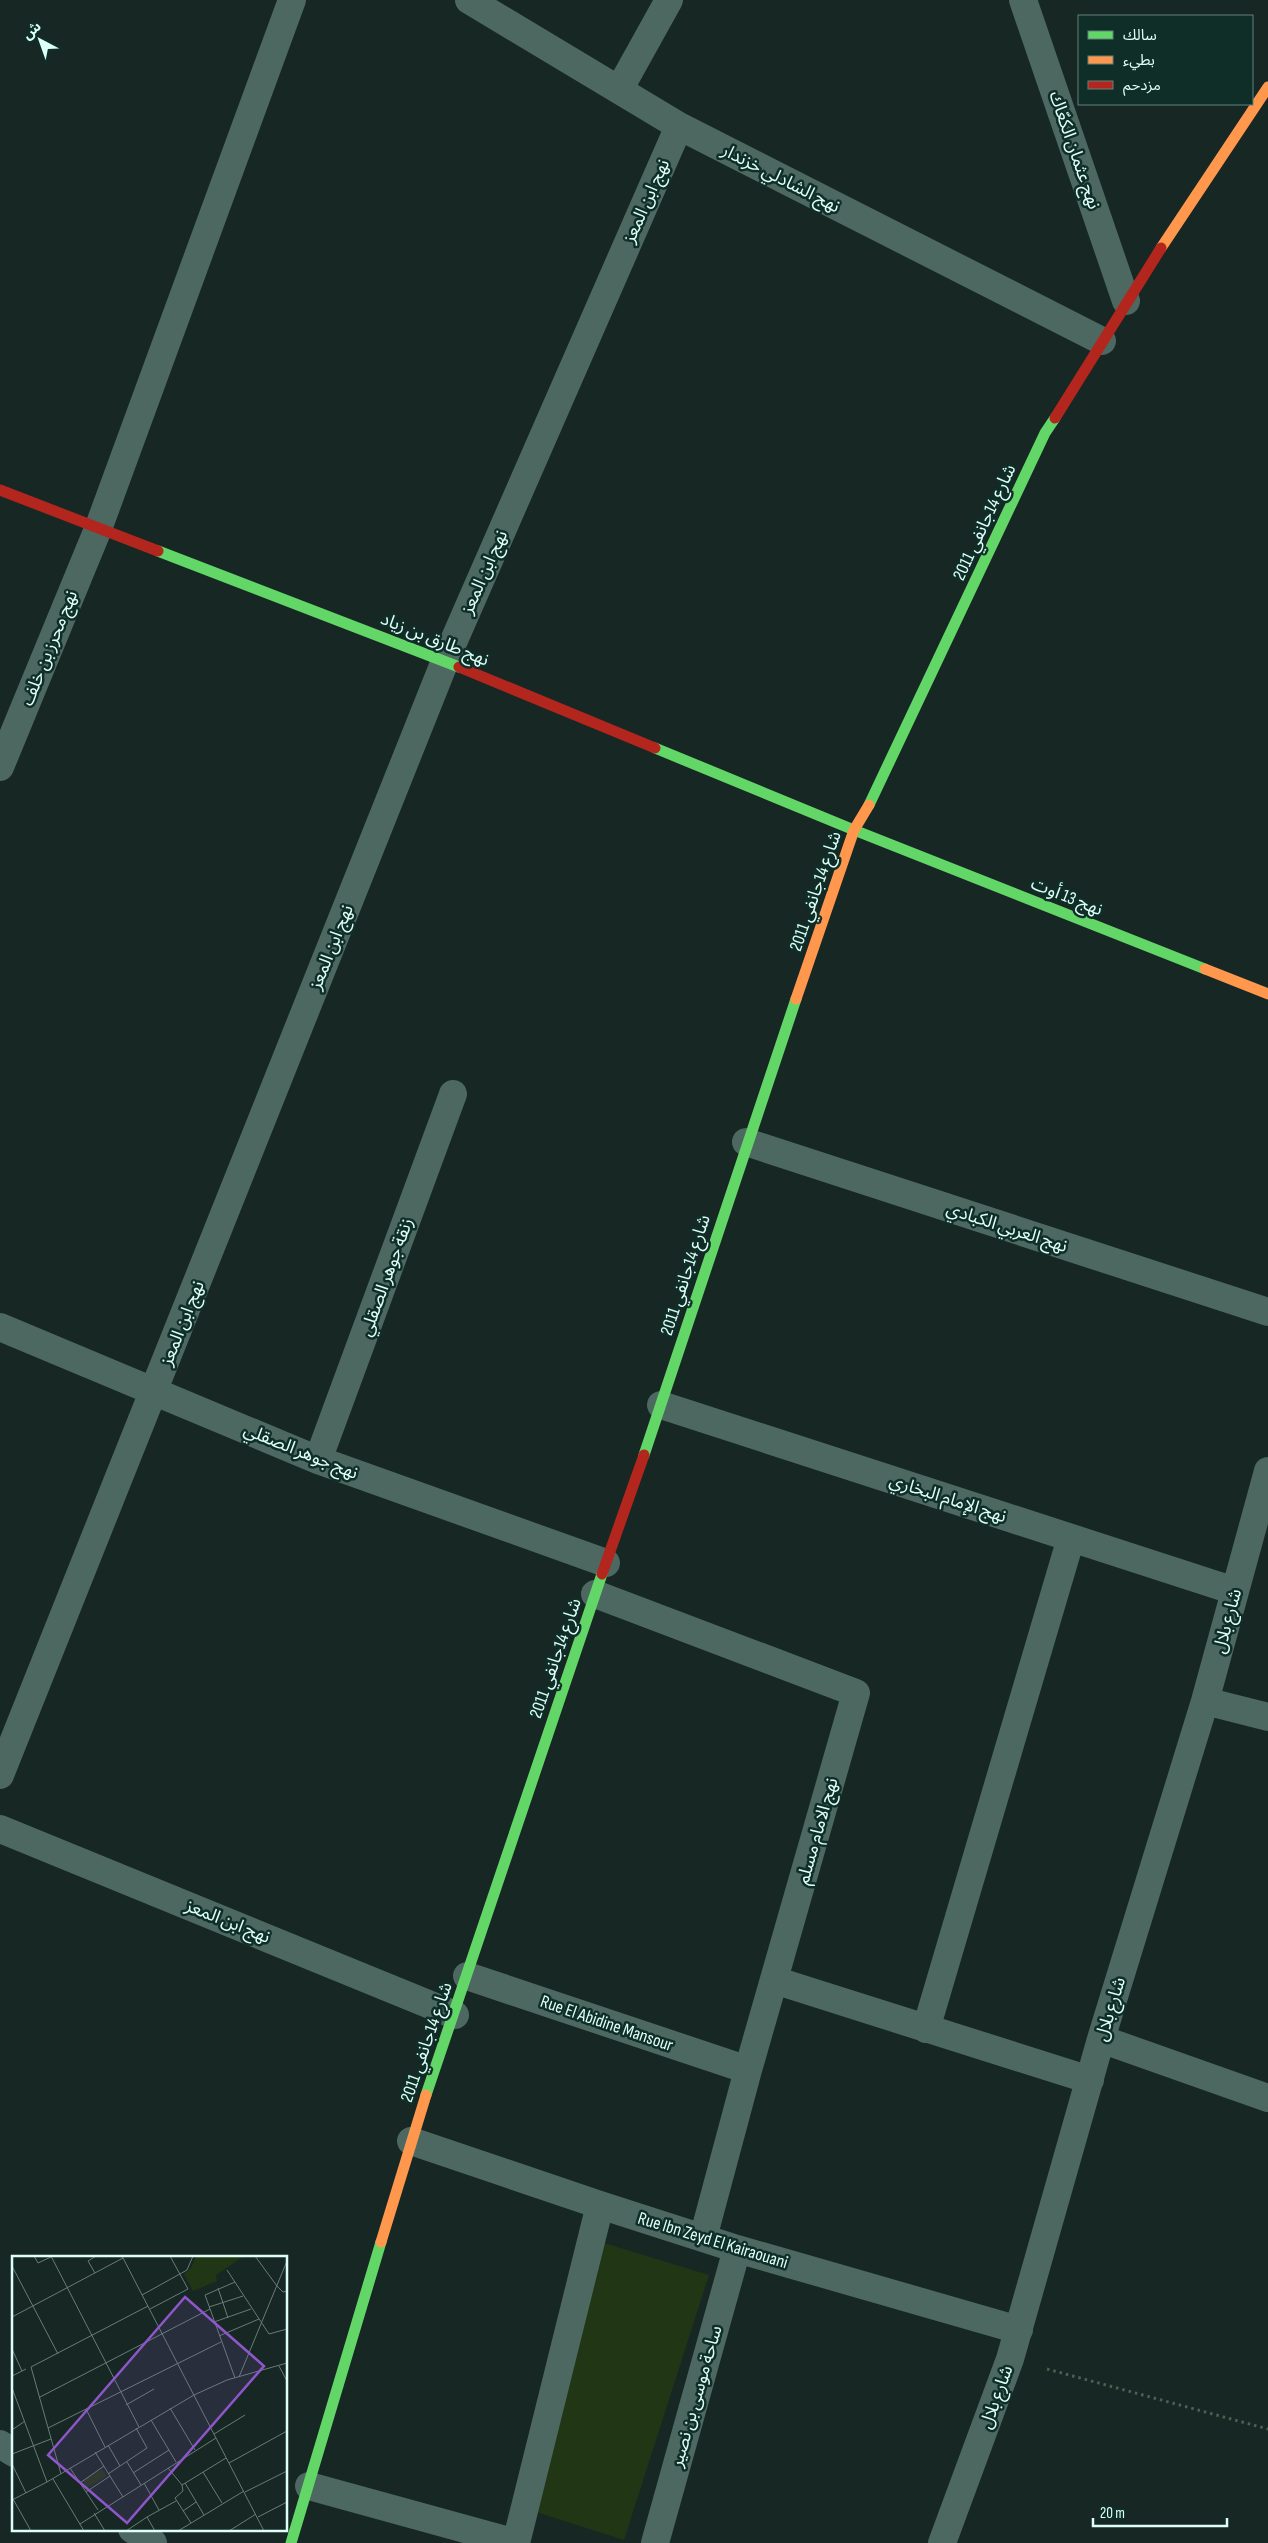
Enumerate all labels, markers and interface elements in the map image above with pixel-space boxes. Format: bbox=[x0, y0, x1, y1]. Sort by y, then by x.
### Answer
north arrow bbox=[15, 15, 65, 65]
legend bbox=[1078, 15, 1253, 105]
text: ش bbox=[19, 18, 45, 43]
text: سالك bbox=[1123, 26, 1157, 45]
text: بطيء bbox=[1123, 51, 1155, 71]
text: مزدحم bbox=[1123, 76, 1161, 96]
street label: نهج عثمان الكعّاك bbox=[1043, 88, 1105, 213]
street label: نهج الشادلي خزندار bbox=[716, 139, 843, 219]
street label: نهج ابن المعز bbox=[618, 156, 676, 248]
street label: شارع 14جانفي 2011 bbox=[948, 461, 1023, 585]
street label: نهج ابن المعز bbox=[456, 527, 514, 619]
street label: نهج محرز بن خلف bbox=[17, 587, 84, 710]
street label: نهج طارق بن زياد bbox=[377, 608, 492, 673]
street label: شارع 14جانفي 2011 bbox=[785, 828, 849, 955]
street label: نهج 13 أوت bbox=[1027, 871, 1106, 922]
street label: نهج ابن المعز bbox=[305, 902, 360, 994]
street label: نهج العربي الكبادي bbox=[943, 1198, 1070, 1259]
street label: شارع 14جانفي 2011 bbox=[656, 1212, 718, 1339]
street label: زنقة جوهر الصقلي bbox=[355, 1215, 420, 1340]
street label: نهج ابن المعز bbox=[156, 1278, 211, 1370]
street label: نهج جوهر الصقلي bbox=[240, 1419, 361, 1486]
street label: نهج الإمام البخاري bbox=[886, 1470, 1009, 1530]
street label: شارع بلال bbox=[1209, 1586, 1249, 1657]
street label: شارع 14جانفي 2011 bbox=[525, 1595, 589, 1722]
street label: نهج الامام مسلم bbox=[792, 1775, 846, 1888]
street label: نهج ابن المعز bbox=[181, 1895, 273, 1950]
street label: شارع بلال bbox=[1091, 1974, 1133, 2045]
street label: شارع 14جانفي 2011 bbox=[396, 1979, 460, 2106]
street label: Rue El Abidine Mansour bbox=[538, 1991, 676, 2056]
street label: Rue Ibn Zeyd El Kairaouani bbox=[635, 2208, 790, 2273]
inset map bbox=[12, 2256, 288, 2530]
street label: ساحة موسى بن نصير bbox=[666, 2323, 727, 2470]
street label: شارع بلال bbox=[975, 2363, 1020, 2433]
scale bar bbox=[1093, 2496, 1227, 2528]
text: 20 m bbox=[1100, 2504, 1125, 2523]

